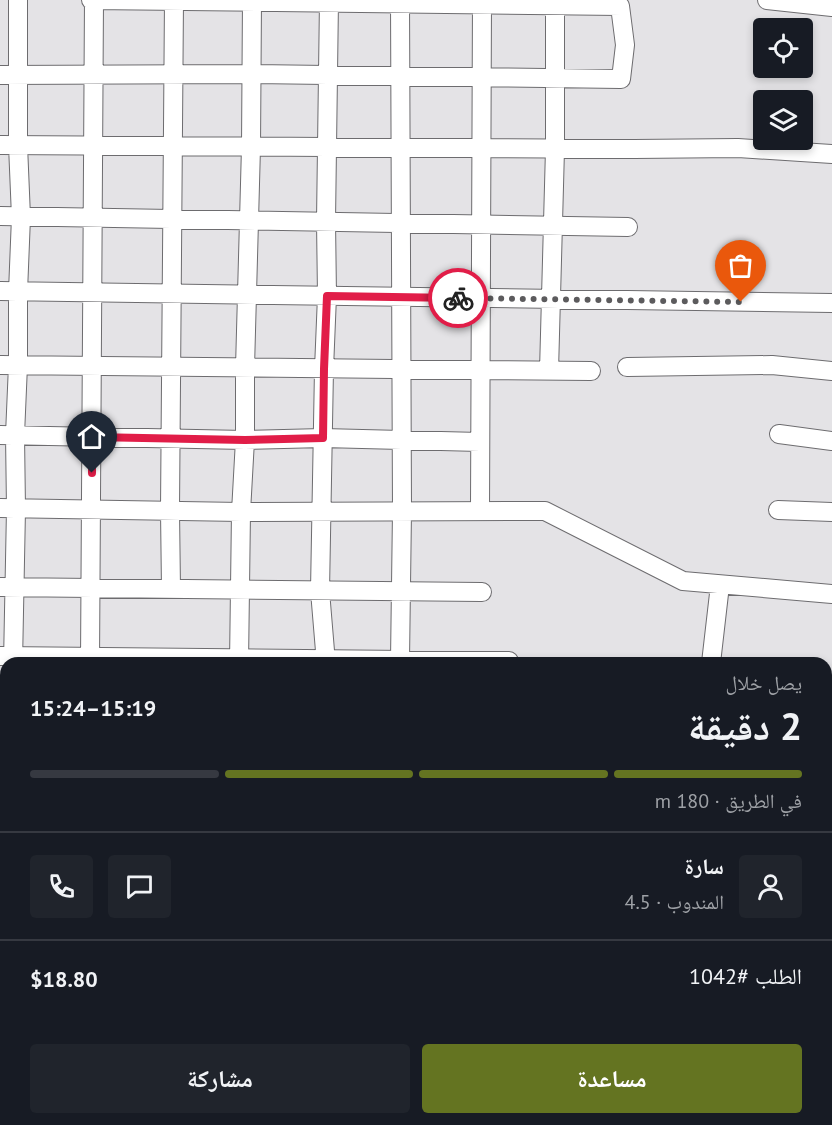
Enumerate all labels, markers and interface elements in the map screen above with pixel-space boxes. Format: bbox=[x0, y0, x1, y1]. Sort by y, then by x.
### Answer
map controls bbox=[753, 18, 813, 150]
button: locate bbox=[753, 18, 813, 78]
button: layers bbox=[753, 90, 813, 150]
pin bbox=[715, 240, 766, 302]
icon: bag bbox=[724, 249, 757, 282]
courier bbox=[428, 268, 488, 328]
icon: bike bbox=[442, 282, 475, 315]
pin bbox=[66, 411, 117, 473]
icon: home bbox=[75, 420, 108, 453]
text: يصل خلال bbox=[726, 670, 802, 696]
text: 15:19–15:24 bbox=[30, 694, 156, 722]
text: 2 دقيقة bbox=[688, 700, 802, 751]
text: في الطريق · 180 m bbox=[655, 788, 802, 814]
text: سارة bbox=[685, 852, 724, 880]
button: phone bbox=[30, 855, 93, 918]
button: chat bbox=[108, 855, 171, 918]
button: person bbox=[739, 855, 802, 918]
text: المندوب · 4.5 bbox=[625, 889, 724, 915]
text: الطلب #1042 bbox=[689, 962, 802, 990]
text: $18.80 bbox=[30, 965, 98, 993]
button: مشاركة bbox=[30, 1044, 410, 1113]
button: مساعدة bbox=[422, 1044, 802, 1113]

